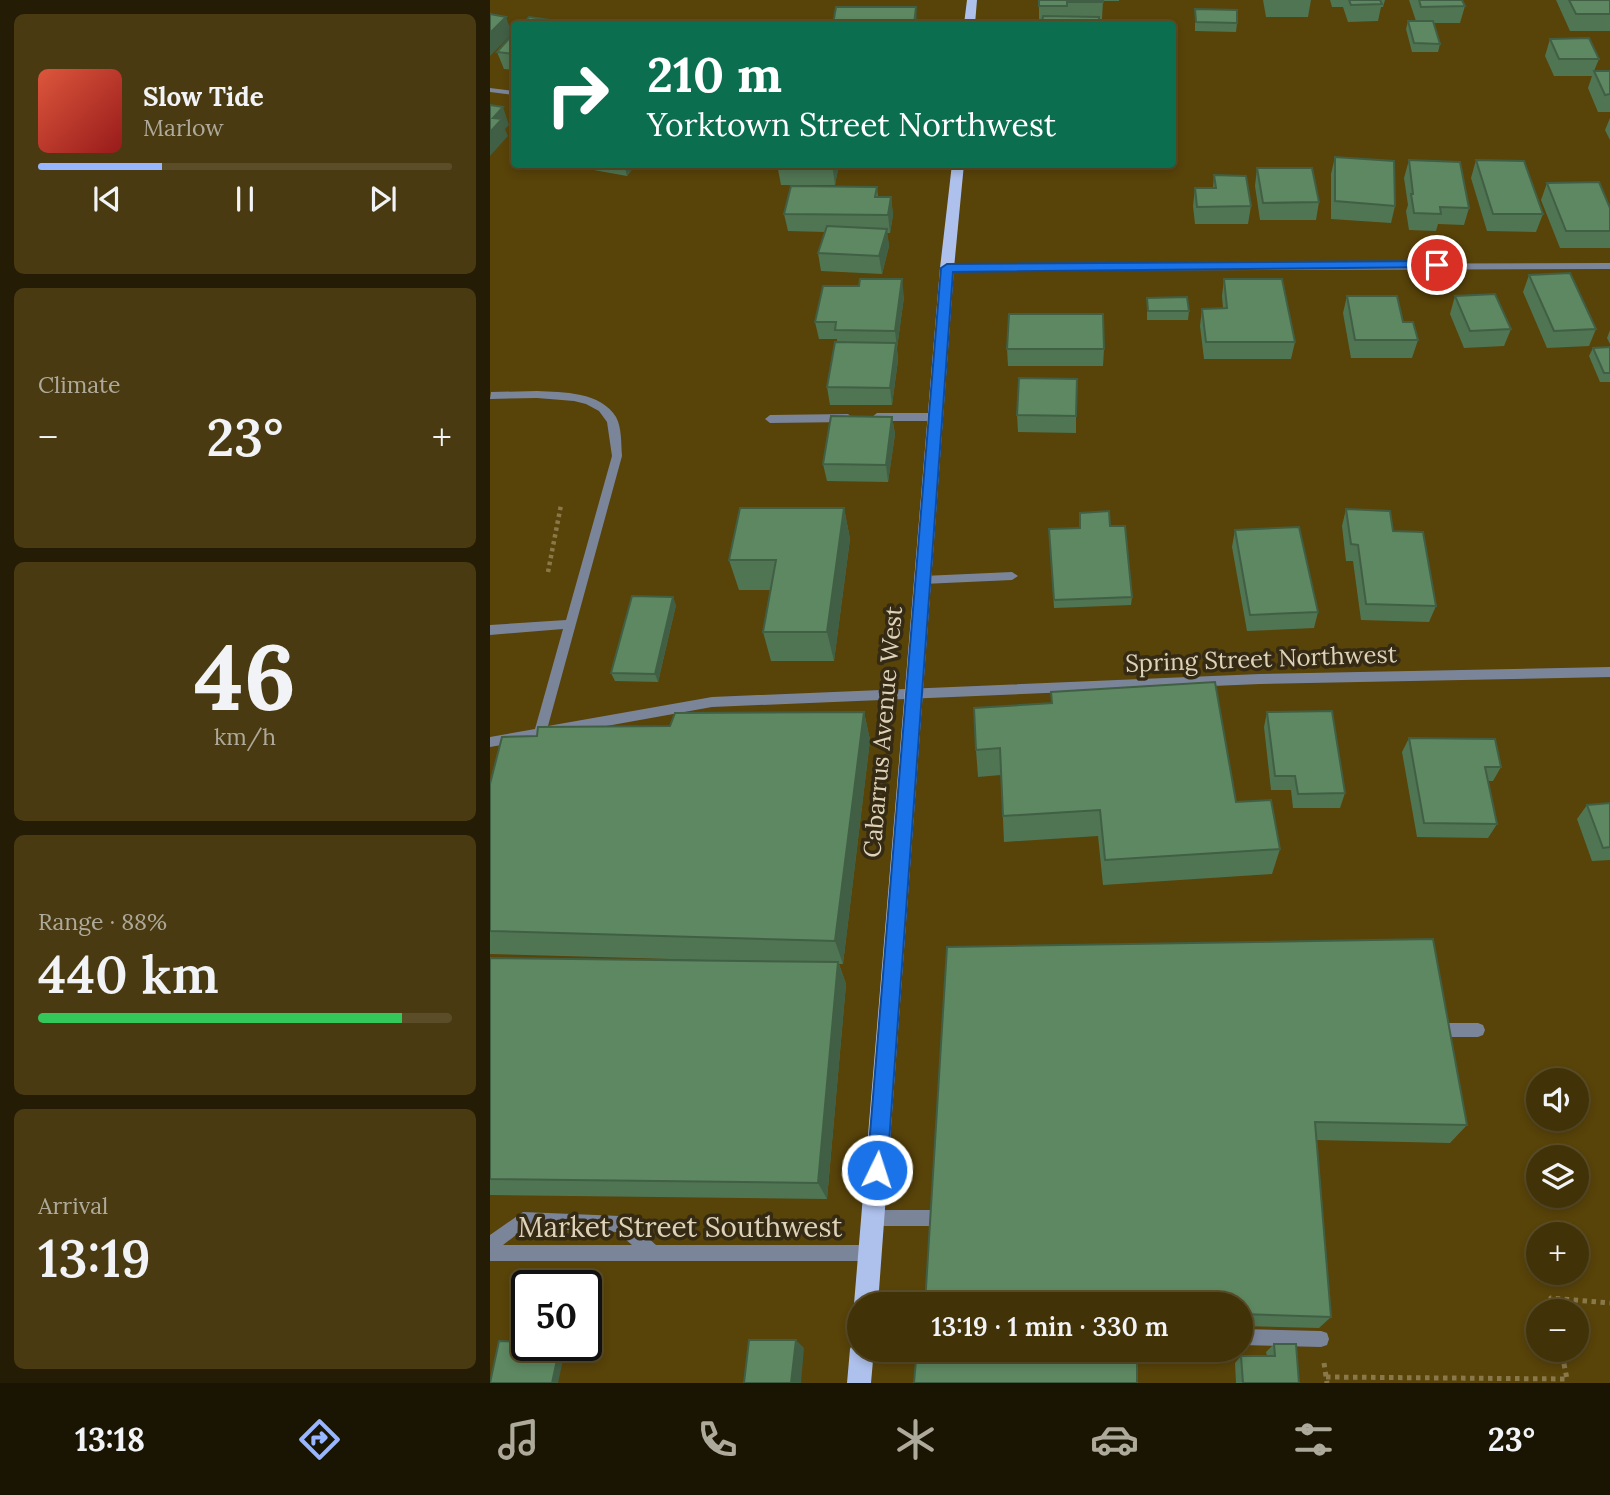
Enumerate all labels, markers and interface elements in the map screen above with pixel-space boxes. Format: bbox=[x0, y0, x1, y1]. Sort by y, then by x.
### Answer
text: 210 m bbox=[647, 43, 782, 105]
icon: right bbox=[532, 49, 623, 140]
text: Slow Tide bbox=[143, 80, 264, 113]
text: Yorktown Street Northwest bbox=[647, 104, 1056, 145]
text: Marlow bbox=[143, 113, 224, 142]
icon: previous bbox=[88, 180, 126, 218]
icon: pause bbox=[226, 180, 264, 218]
icon: next bbox=[364, 180, 402, 218]
pin bbox=[1407, 235, 1467, 295]
icon: arrive bbox=[1418, 246, 1456, 284]
text: Climate bbox=[38, 370, 120, 399]
text: 23° bbox=[207, 404, 283, 470]
text: − bbox=[38, 413, 58, 461]
text: + bbox=[432, 413, 452, 461]
street label: Cabarrus Avenue West bbox=[856, 604, 909, 859]
text: 46 bbox=[194, 618, 296, 735]
street label: Spring Street Northwest bbox=[1125, 638, 1398, 679]
text: km/h bbox=[214, 722, 276, 751]
text: Range · 88% bbox=[38, 907, 167, 936]
text: 440 km bbox=[38, 941, 219, 1007]
map controls bbox=[1526, 1068, 1589, 1362]
button: sound bbox=[1526, 1068, 1589, 1131]
position arrow bbox=[840, 1133, 914, 1207]
button: layers bbox=[1526, 1145, 1589, 1208]
text: Arrival bbox=[38, 1191, 108, 1220]
street label: Market Street Southwest bbox=[518, 1209, 842, 1245]
button: + bbox=[1526, 1222, 1589, 1285]
text: 13:19 bbox=[38, 1225, 151, 1291]
speed limit sign: 50 bbox=[511, 1270, 602, 1361]
button: − bbox=[1526, 1299, 1589, 1362]
text: 13:19 · 1 min · 330 m bbox=[931, 1310, 1169, 1343]
icon: directions bbox=[295, 1415, 344, 1464]
icon: music bbox=[494, 1415, 543, 1464]
icon: phone bbox=[693, 1415, 742, 1464]
icon: climate bbox=[891, 1415, 940, 1464]
icon: car bbox=[1090, 1415, 1139, 1464]
icon: filters bbox=[1289, 1415, 1338, 1464]
text: 13:18 bbox=[75, 1419, 145, 1460]
text: 23° bbox=[1488, 1419, 1535, 1460]

